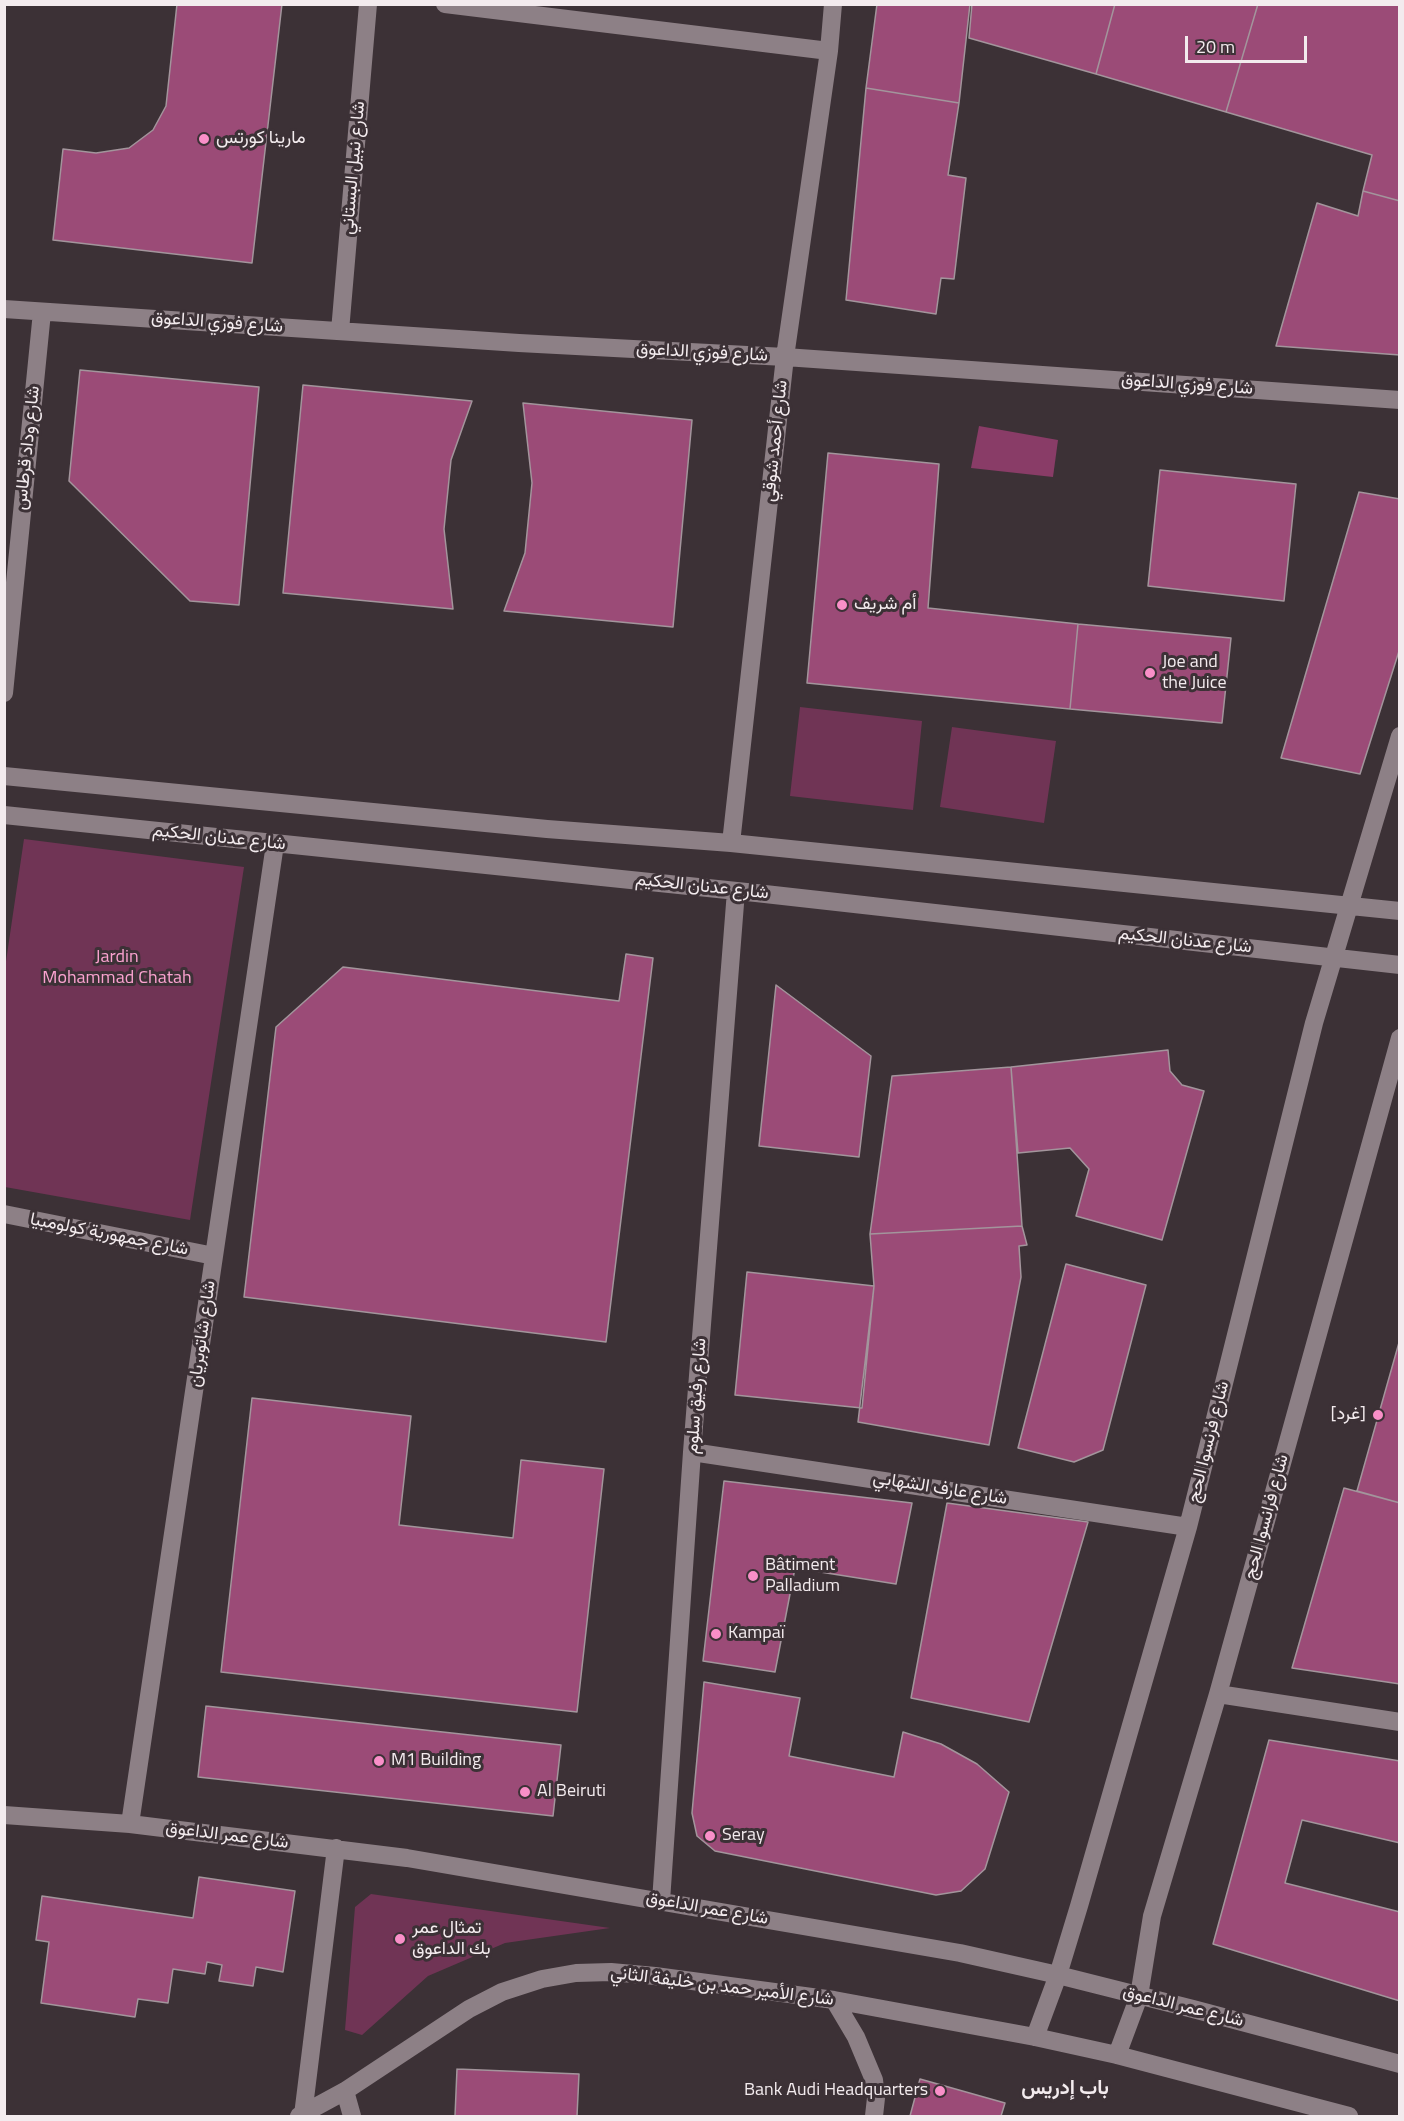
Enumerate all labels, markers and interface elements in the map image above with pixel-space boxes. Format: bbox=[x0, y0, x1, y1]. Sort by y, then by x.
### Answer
scale bar bbox=[1188, 24, 1310, 62]
text: 20 m bbox=[1196, 33, 1235, 60]
street label: شارع نبيل البستاني bbox=[337, 100, 371, 236]
place label: مارينا كورتس bbox=[216, 128, 306, 150]
marker: مارينا كورتس bbox=[197, 132, 211, 146]
street label: شارع فوزي الداعوق bbox=[150, 308, 284, 338]
street label: شارع فوزي الداعوق bbox=[635, 339, 769, 367]
street label: شارع فوزي الداعوق bbox=[1120, 370, 1254, 400]
street label: شارع أحمد شوقي bbox=[759, 379, 793, 503]
street label: شارع وداد قرطاس bbox=[11, 385, 45, 511]
place label: أم شريف bbox=[854, 594, 916, 616]
marker: أم شريف bbox=[835, 598, 849, 612]
place label: Joe and the Juice bbox=[1162, 652, 1227, 694]
marker: Joe and the Juice bbox=[1143, 666, 1157, 680]
street label: شارع عدنان الحكيم bbox=[151, 820, 287, 856]
street label: شارع عدنان الحكيم bbox=[634, 869, 770, 905]
street label: شارع عدنان الحكيم bbox=[1117, 923, 1253, 959]
park label: Jardin Mohammad Chatah bbox=[42, 947, 192, 990]
street label: شارع جمهورية كولومبيا bbox=[28, 1209, 190, 1261]
street label: شارع شاتوبريان bbox=[185, 1279, 221, 1389]
street label: شارع رفيق سلوم bbox=[682, 1337, 712, 1455]
street label: شارع فرنسوا الحج bbox=[1183, 1379, 1235, 1505]
place label: [غرد] bbox=[1331, 1404, 1366, 1426]
marker: [غرد] bbox=[1371, 1408, 1385, 1422]
street label: شارع فرانسوا الحج bbox=[1240, 1452, 1294, 1582]
street label: شارع عارف الشهابي bbox=[871, 1468, 1009, 1510]
place label: Bâtiment Palladium bbox=[765, 1555, 840, 1598]
marker: Bâtiment Palladium bbox=[746, 1569, 760, 1583]
place label: Kampaï bbox=[728, 1623, 785, 1645]
marker: Kampaï bbox=[709, 1627, 723, 1641]
place label: M1 Building bbox=[391, 1750, 481, 1772]
marker: M1 Building bbox=[372, 1754, 386, 1768]
place label: Al Beiruti bbox=[537, 1781, 606, 1803]
marker: Al Beiruti bbox=[518, 1785, 532, 1799]
street label: شارع عمر الداعوق bbox=[164, 1818, 290, 1854]
place label: Seray bbox=[722, 1825, 765, 1847]
marker: Seray bbox=[703, 1829, 717, 1843]
street label: شارع عمر الداعوق bbox=[644, 1888, 770, 1930]
place label: تمثال عمر بك الداعوق bbox=[412, 1918, 491, 1960]
marker: تمثال عمر بك الداعوق bbox=[393, 1932, 407, 1946]
street label: شارع الأمير حمد بن خليفة الثاني bbox=[609, 1963, 835, 2011]
street label: شارع عمر الداعوق bbox=[1120, 1982, 1246, 2032]
district label: باب إدريس bbox=[1021, 2077, 1109, 2101]
place label: Bank Audi Headquarters bbox=[744, 2080, 928, 2102]
marker: Bank Audi Headquarters bbox=[933, 2084, 947, 2098]

